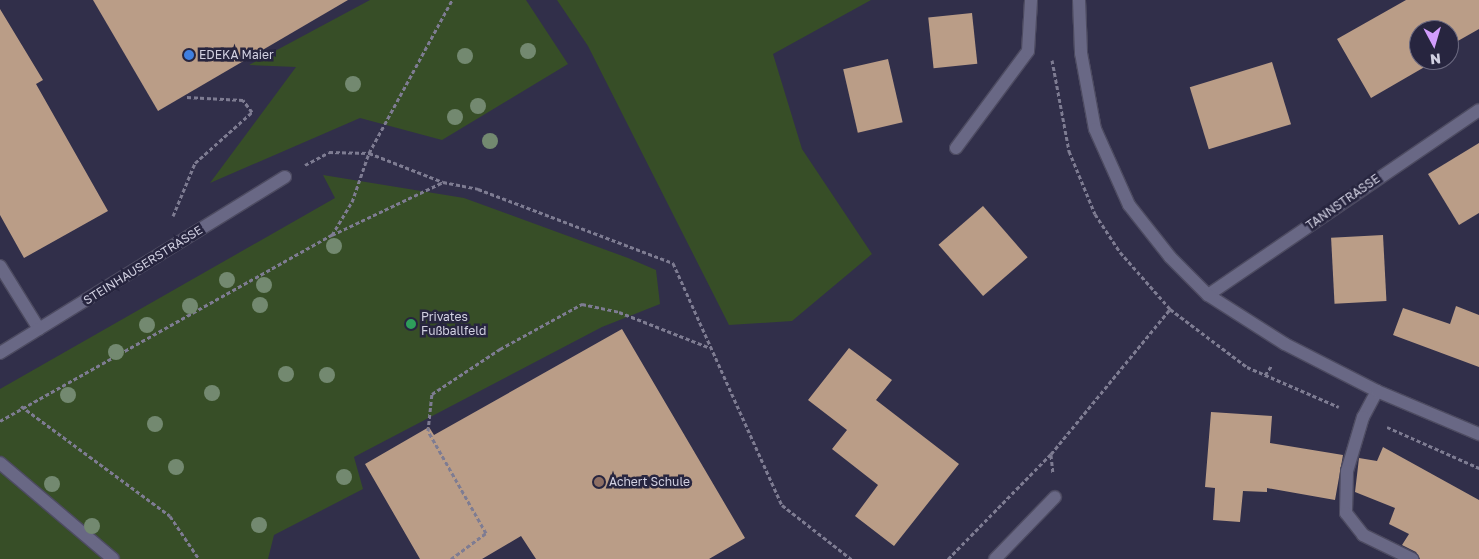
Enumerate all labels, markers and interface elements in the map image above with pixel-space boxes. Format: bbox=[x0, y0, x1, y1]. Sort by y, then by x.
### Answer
north arrow bbox=[1409, 20, 1459, 70]
place label: EDEKA Maier bbox=[199, 48, 274, 62]
marker: EDEKA Maier bbox=[183, 49, 195, 61]
text: N bbox=[1429, 50, 1442, 68]
street label: TANNSTRASSE bbox=[1303, 171, 1383, 233]
street label: STEINHAUSERSTRASSE bbox=[81, 222, 205, 308]
place label: Privates Fußballfeld bbox=[421, 310, 486, 338]
marker: Privates Fußballfeld bbox=[405, 318, 417, 330]
place label: Achert Schule bbox=[609, 475, 690, 489]
marker: Achert Schule bbox=[593, 476, 605, 488]

